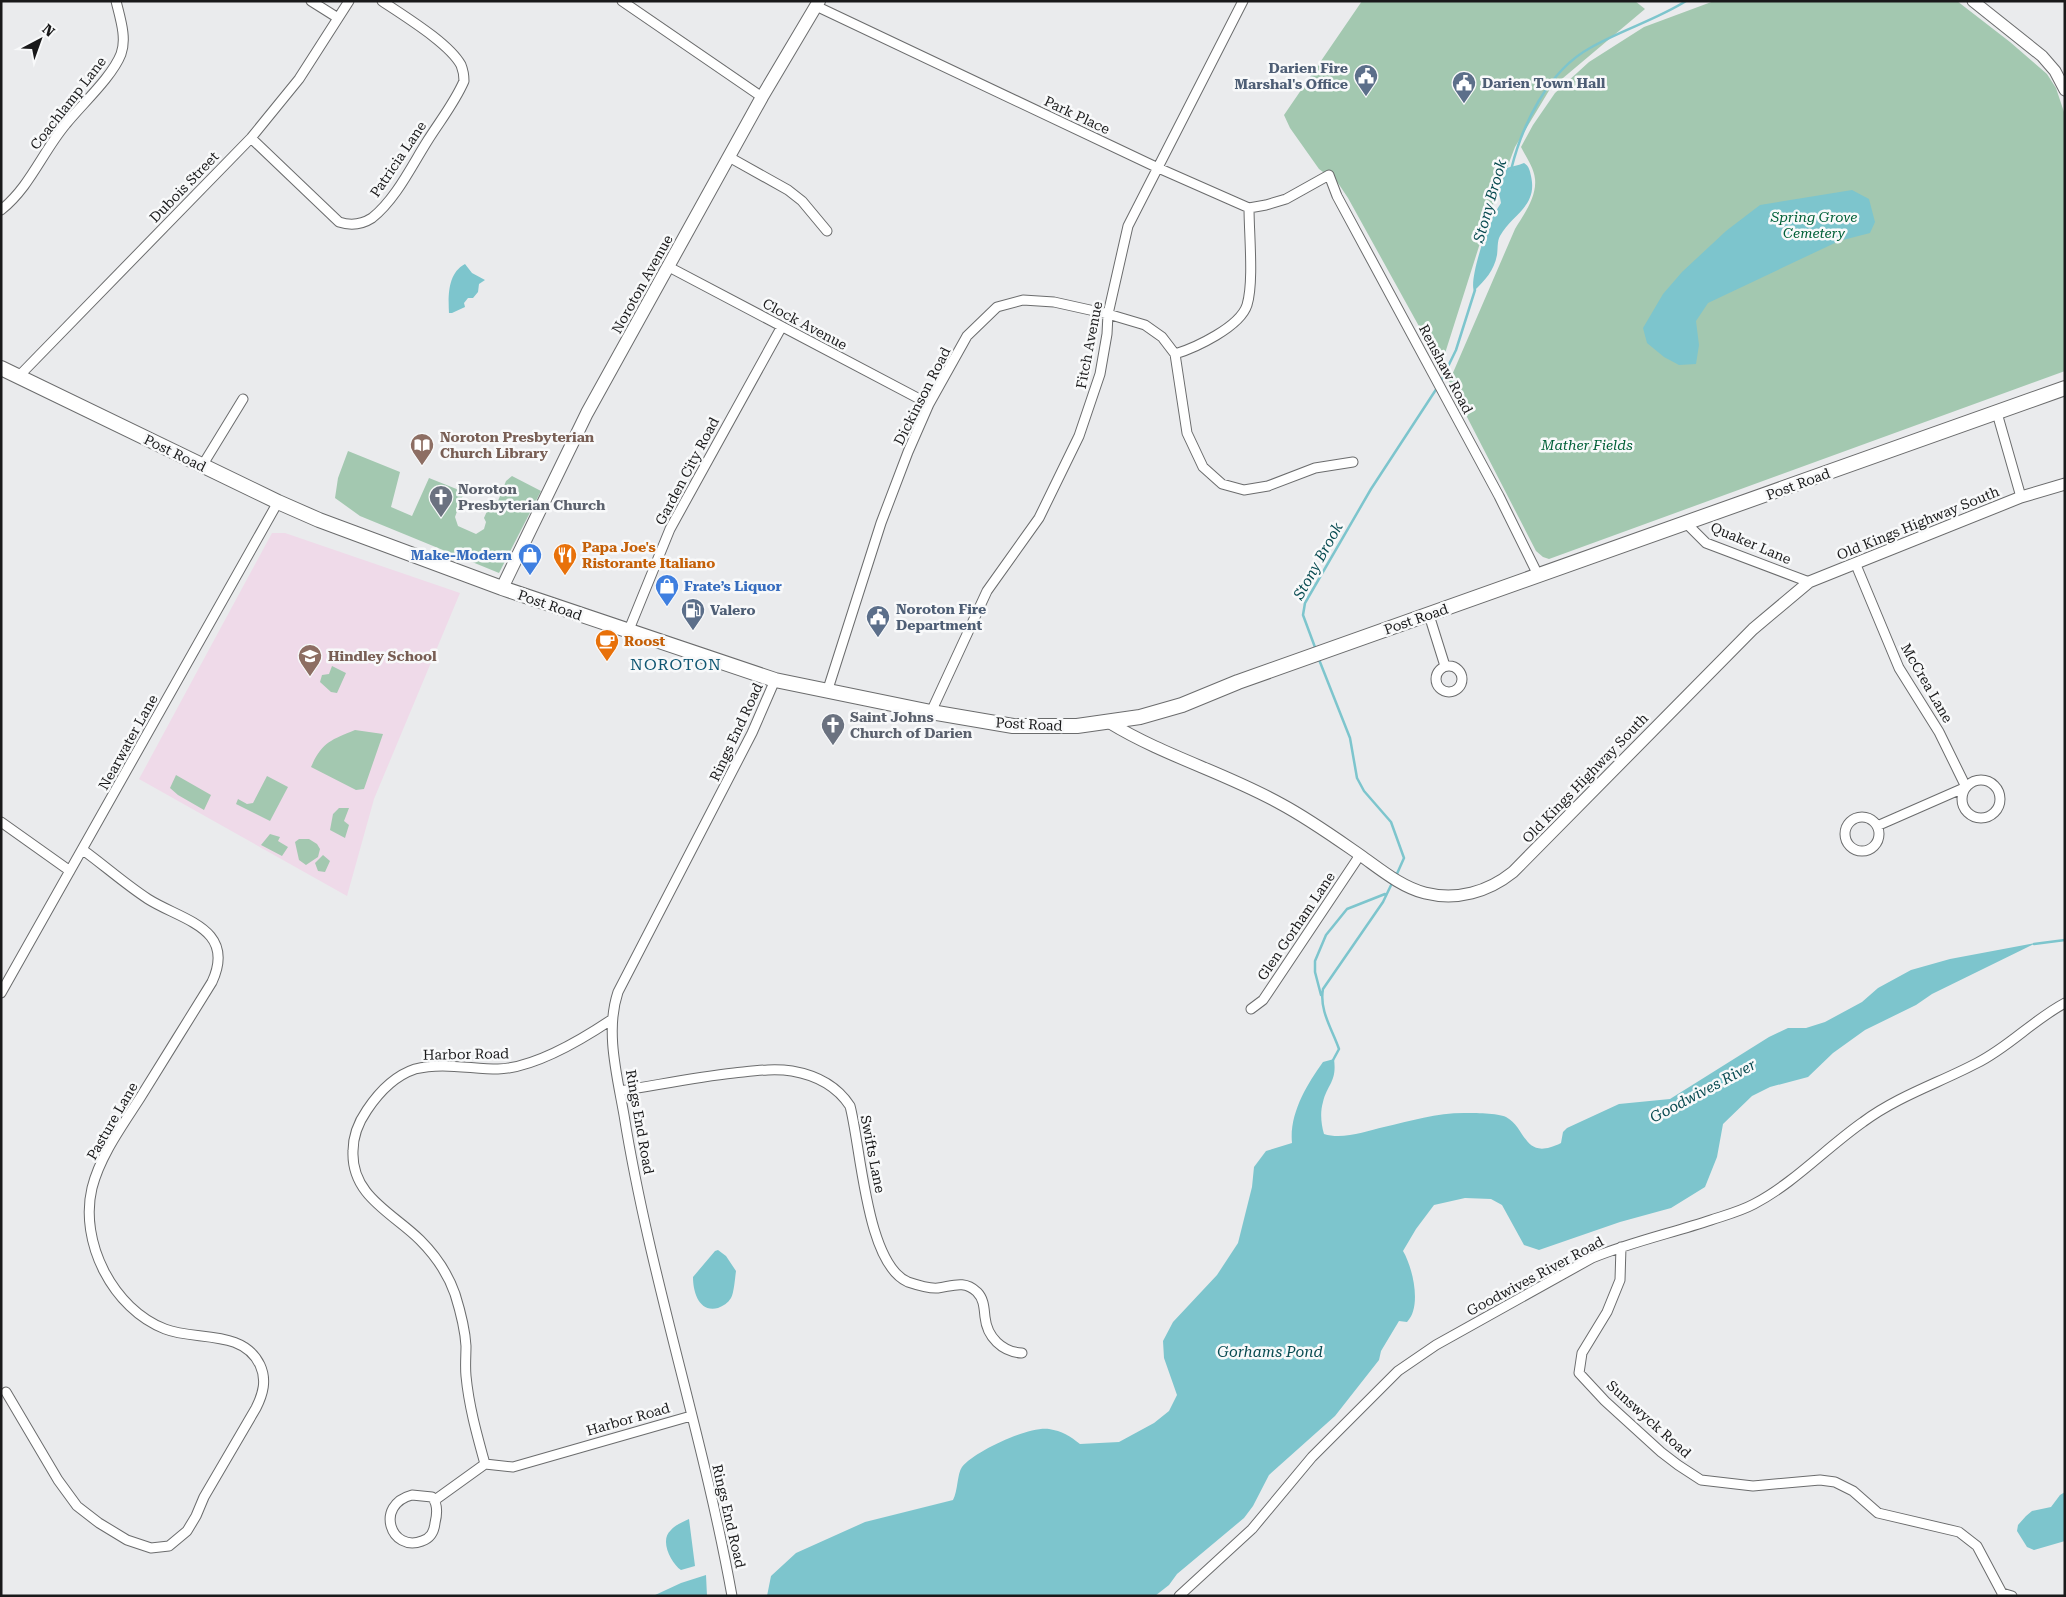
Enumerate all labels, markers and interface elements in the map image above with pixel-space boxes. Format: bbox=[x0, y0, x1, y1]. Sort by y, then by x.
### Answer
north arrow bbox=[15, 15, 65, 65]
text: N bbox=[39, 21, 58, 40]
street label: Coachlamp Lane bbox=[27, 53, 109, 153]
place label: Darien Fire Marshal's Office bbox=[1235, 60, 1348, 92]
public building icon: Darien Fire Marshal's Office bbox=[1353, 63, 1379, 97]
public building icon: Darien Town Hall bbox=[1451, 70, 1477, 104]
place label: Darien Town Hall bbox=[1482, 75, 1606, 91]
street label: Park Place bbox=[1042, 93, 1113, 137]
street label: Patricia Lane bbox=[367, 118, 429, 200]
street label: Dubois Street bbox=[146, 148, 222, 226]
water label: Stony Brook bbox=[1469, 157, 1511, 246]
park label: Spring Grove Cemetery bbox=[1770, 209, 1857, 241]
street label: Noroton Avenue bbox=[608, 232, 676, 336]
street label: Clock Avenue bbox=[760, 295, 850, 353]
street label: Fitch Avenue bbox=[1073, 300, 1105, 390]
street label: Renshaw Road bbox=[1416, 322, 1476, 416]
street label: Dickinson Road bbox=[890, 344, 954, 448]
street label: Garden City Road bbox=[652, 414, 722, 528]
place label: Noroton Presbyterian Church Library bbox=[440, 429, 595, 461]
street label: Post Road bbox=[141, 431, 209, 475]
library icon: Noroton Presbyterian Church Library bbox=[409, 432, 435, 466]
park label: Mather Fields bbox=[1540, 437, 1633, 453]
street label: Post Road bbox=[1764, 465, 1832, 503]
place label: Noroton Presbyterian Church bbox=[458, 481, 606, 513]
street label: Old Kings Highway South bbox=[1834, 483, 2002, 563]
church icon: Noroton Presbyterian Church bbox=[428, 484, 454, 518]
water label: Stony Brook bbox=[1289, 518, 1347, 604]
street label: Quaker Lane bbox=[1708, 519, 1794, 567]
place label: Papa Joe's Ristorante Italiano bbox=[582, 539, 715, 571]
shop icon: Make-Modern bbox=[517, 542, 543, 576]
restaurant icon: Papa Joe's Ristorante Italiano bbox=[552, 542, 578, 576]
place label: Make-Modern bbox=[411, 547, 513, 563]
shop icon: Frate’s Liquor bbox=[654, 573, 680, 607]
place label: Frate’s Liquor bbox=[684, 578, 782, 594]
street label: Post Road bbox=[516, 587, 584, 623]
fuel station icon: Valero bbox=[680, 597, 706, 631]
place label: Noroton Fire Department bbox=[896, 601, 986, 633]
street label: Post Road bbox=[1382, 601, 1450, 637]
place label: Valero bbox=[710, 602, 756, 618]
public building icon: Noroton Fire Department bbox=[865, 604, 891, 638]
cafe icon: Roost bbox=[594, 628, 620, 662]
place label: Roost bbox=[624, 633, 665, 649]
street label: McCrea Lane bbox=[1898, 641, 1956, 726]
school or university icon: Hindley School bbox=[297, 643, 323, 677]
place label: Hindley School bbox=[328, 648, 437, 664]
district label: NOROTON bbox=[630, 655, 722, 674]
street label: Rings End Road bbox=[706, 680, 766, 784]
street label: Nearwater Lane bbox=[95, 691, 161, 792]
place label: Saint Johns Church of Darien bbox=[850, 709, 973, 741]
street label: Old Kings Highway South bbox=[1519, 710, 1651, 846]
church icon: Saint Johns Church of Darien bbox=[820, 712, 846, 746]
street label: Post Road bbox=[995, 714, 1063, 734]
street label: Glen Gorham Lane bbox=[1254, 869, 1338, 983]
street label: Harbor Road bbox=[423, 1045, 509, 1063]
water label: Goodwives River bbox=[1647, 1055, 1760, 1126]
street label: Rings End Road bbox=[623, 1068, 657, 1176]
street label: Pasture Lane bbox=[83, 1079, 141, 1163]
street label: Swifts Lane bbox=[858, 1114, 888, 1195]
street label: Goodwives River Road bbox=[1464, 1233, 1606, 1319]
water label: Gorhams Pond bbox=[1217, 1343, 1323, 1361]
street label: Sunswyck Road bbox=[1604, 1377, 1694, 1461]
street label: Harbor Road bbox=[584, 1399, 672, 1439]
street label: Rings End Road bbox=[709, 1462, 749, 1570]

